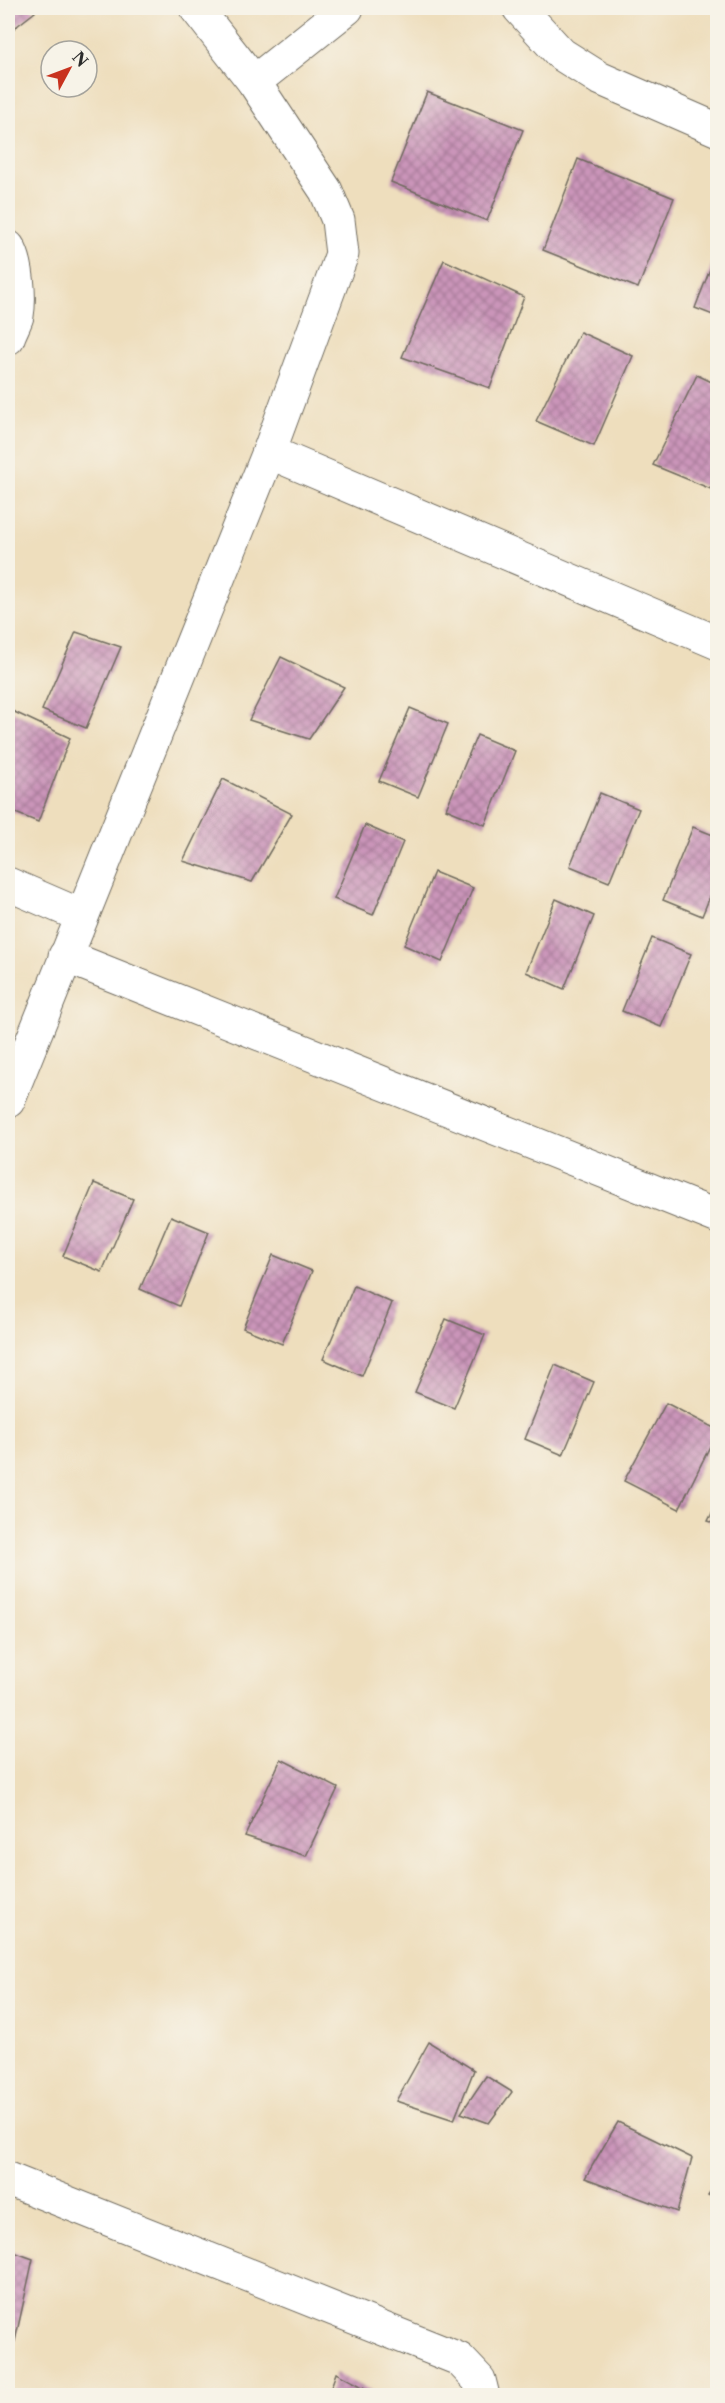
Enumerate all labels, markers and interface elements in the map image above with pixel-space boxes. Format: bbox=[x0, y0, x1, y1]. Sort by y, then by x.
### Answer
north arrow bbox=[39, 39, 99, 99]
text: N bbox=[68, 47, 92, 71]

